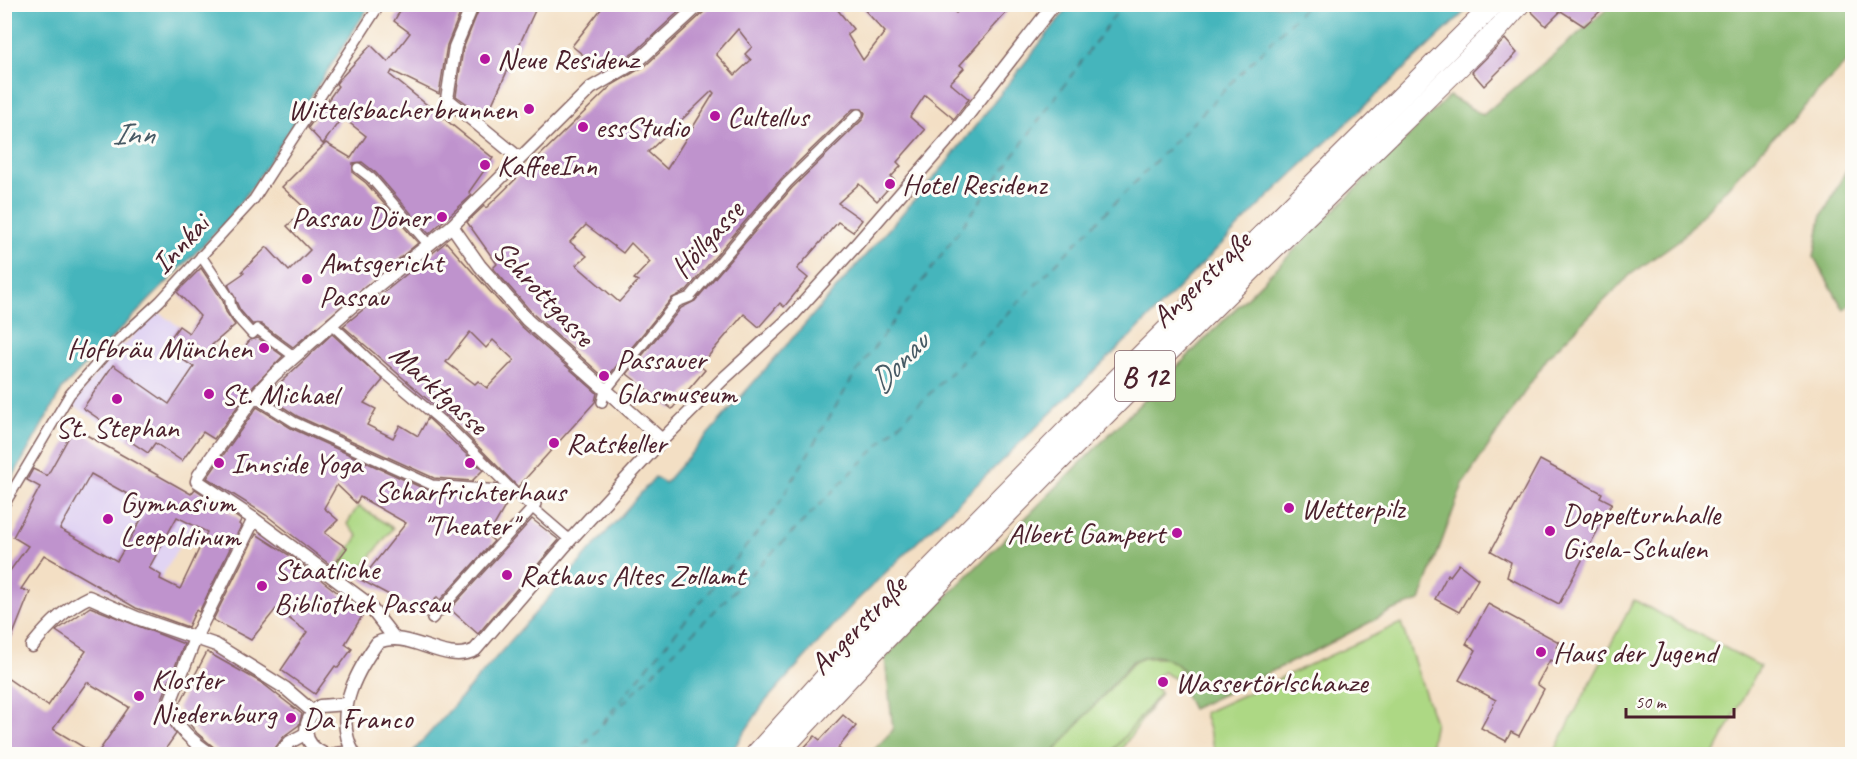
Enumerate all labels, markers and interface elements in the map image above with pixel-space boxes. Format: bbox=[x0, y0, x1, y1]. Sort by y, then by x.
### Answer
place label: Neue Residenz bbox=[497, 40, 642, 78]
marker: Neue Residenz bbox=[478, 52, 492, 66]
place label: Wittelsbacherbrunnen bbox=[288, 90, 518, 128]
place label: Cultellus bbox=[727, 97, 811, 135]
marker: Wittelsbacherbrunnen bbox=[522, 102, 536, 116]
place label: essStudio bbox=[595, 108, 690, 146]
marker: Cultellus bbox=[708, 109, 722, 123]
water label: Inn bbox=[112, 113, 156, 154]
marker: essStudio bbox=[576, 120, 590, 134]
place label: KaffeeInn bbox=[497, 146, 598, 184]
marker: KaffeeInn bbox=[478, 158, 492, 172]
place label: Hotel Residenz bbox=[902, 165, 1048, 203]
marker: Hotel Residenz bbox=[883, 177, 897, 191]
street label: Höllgasse bbox=[662, 191, 753, 286]
place label: Passau Döner bbox=[291, 198, 432, 236]
street label: Innkai bbox=[143, 204, 220, 282]
marker: Passau Döner bbox=[435, 210, 449, 224]
street label: Angerstraße bbox=[1143, 221, 1260, 336]
street label: Schrottgasse bbox=[485, 232, 605, 356]
place label: Amtsgericht Passau bbox=[319, 243, 446, 315]
marker: Amtsgericht Passau bbox=[300, 272, 314, 286]
water label: Donau bbox=[860, 320, 940, 401]
place label: Hofbräu München bbox=[67, 329, 253, 367]
street label: Marktgasse bbox=[382, 335, 498, 445]
place label: Passauer Glasmuseum bbox=[616, 340, 738, 412]
marker: Hofbräu München bbox=[257, 341, 271, 355]
road number: B 12 bbox=[1115, 351, 1175, 401]
marker: Passauer Glasmuseum bbox=[597, 369, 611, 383]
place label: St. Michael bbox=[221, 375, 343, 413]
marker: St. Michael bbox=[202, 387, 216, 401]
marker: St. Stephan bbox=[110, 392, 124, 406]
place label: St. Stephan bbox=[55, 408, 180, 446]
place label: Ratskeller bbox=[566, 424, 669, 462]
marker: Ratskeller bbox=[547, 436, 561, 450]
place label: Innside Yoga bbox=[231, 444, 364, 482]
marker: Innside Yoga bbox=[212, 456, 226, 470]
marker: Scharfrichterhaus "Theater" bbox=[463, 456, 477, 470]
place label: Scharfrichterhaus "Theater" bbox=[374, 472, 568, 544]
place label: Gymnasium Leopoldinum bbox=[120, 483, 242, 555]
place label: Wetterpilz bbox=[1301, 489, 1406, 527]
place label: Doppelturnhalle Gisela-Schulen bbox=[1562, 495, 1722, 567]
marker: Wetterpilz bbox=[1282, 501, 1296, 515]
marker: Gymnasium Leopoldinum bbox=[101, 512, 115, 526]
place label: Albert Gampert bbox=[1007, 514, 1168, 552]
marker: Doppelturnhalle Gisela-Schulen bbox=[1543, 524, 1557, 538]
marker: Albert Gampert bbox=[1170, 526, 1184, 540]
place label: Staatliche Bibliothek Passau bbox=[274, 550, 452, 622]
place label: Rathaus Altes Zollamt bbox=[519, 556, 748, 594]
street label: Angerstraße bbox=[801, 566, 916, 683]
marker: Rathaus Altes Zollamt bbox=[500, 568, 514, 582]
marker: Staatliche Bibliothek Passau bbox=[255, 579, 269, 593]
place label: Haus der Jugend bbox=[1553, 633, 1721, 671]
marker: Haus der Jugend bbox=[1534, 645, 1548, 659]
place label: Kloster Niedernburg bbox=[151, 660, 278, 732]
place label: Wassertörlschanze bbox=[1175, 663, 1370, 701]
marker: Wassertörlschanze bbox=[1156, 675, 1170, 689]
scale bar bbox=[1626, 681, 1734, 719]
marker: Kloster Niedernburg bbox=[132, 689, 146, 703]
text: 50 m bbox=[1635, 691, 1668, 713]
place label: Da Franco bbox=[303, 699, 414, 737]
marker: Da Franco bbox=[284, 711, 298, 725]

